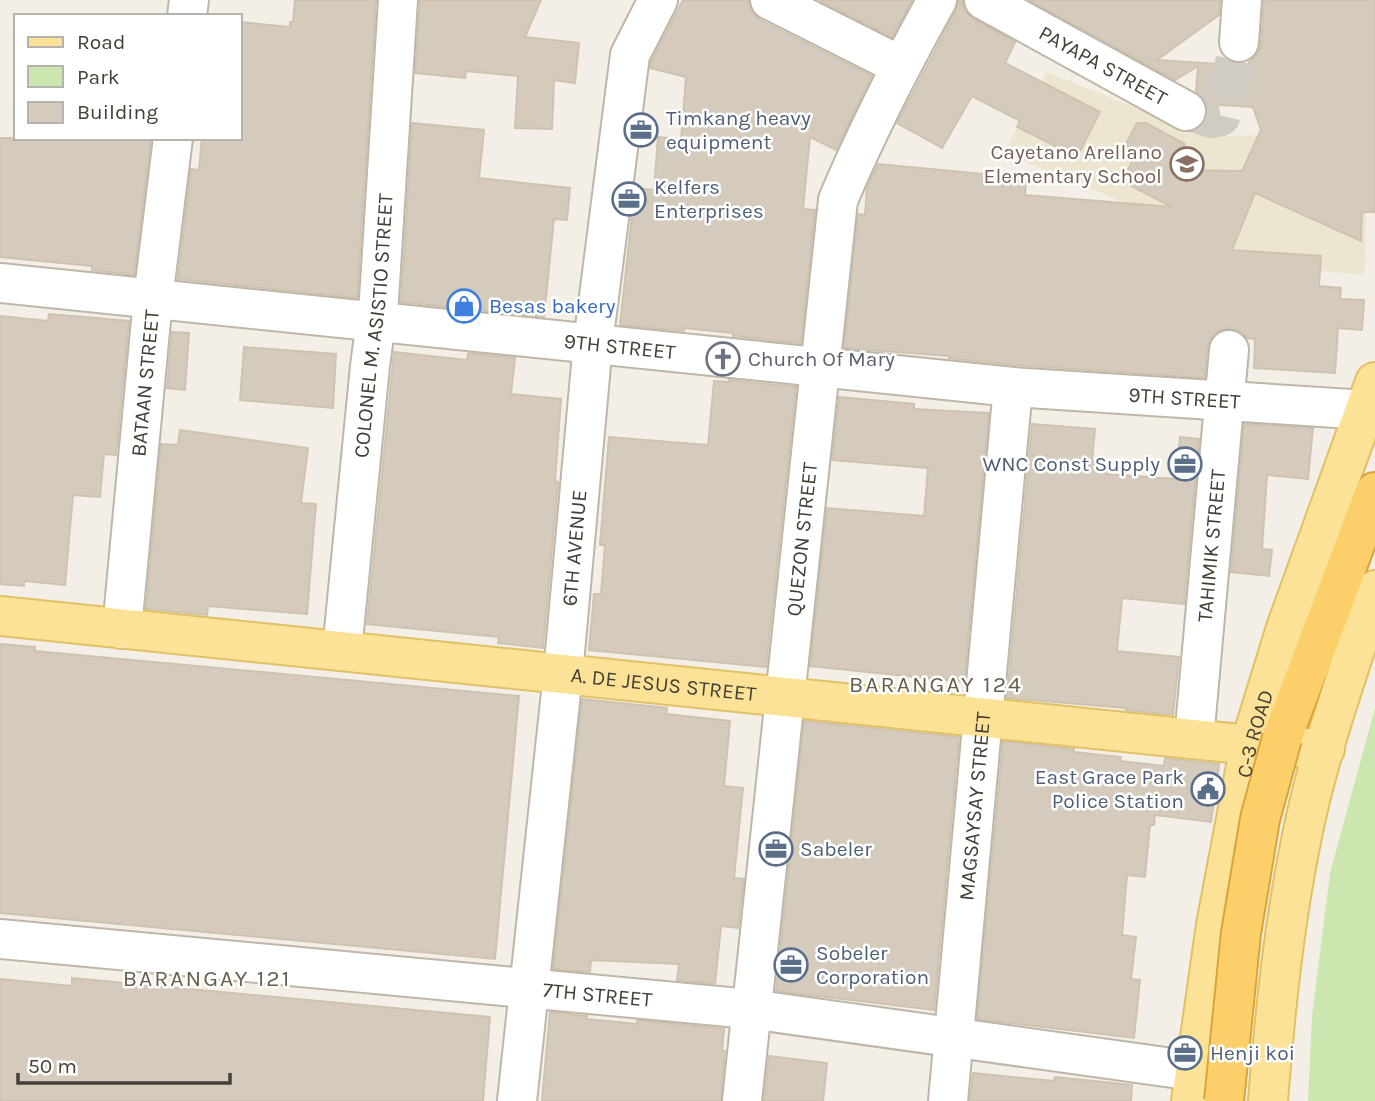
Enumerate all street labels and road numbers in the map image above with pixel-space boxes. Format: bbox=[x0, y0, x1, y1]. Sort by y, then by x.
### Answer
street label: PAYAPA STREET bbox=[1035, 21, 1172, 111]
street label: COLONEL M. ASISTIO STREET bbox=[349, 192, 398, 459]
street label: BATAAN STREET bbox=[126, 308, 164, 458]
street label: 9TH STREET bbox=[563, 329, 677, 364]
street label: 9TH STREET bbox=[1128, 383, 1241, 414]
street label: QUEZON STREET bbox=[782, 460, 822, 617]
street label: TAHIMIK STREET bbox=[1193, 468, 1230, 623]
street label: 6TH AVENUE bbox=[557, 489, 592, 607]
street label: A. DE JESUS STREET bbox=[570, 663, 758, 706]
street label: C-3 ROAD bbox=[1232, 687, 1278, 780]
street label: MAGSAYSAY STREET bbox=[954, 710, 995, 902]
street label: 7TH STREET bbox=[542, 978, 654, 1012]

